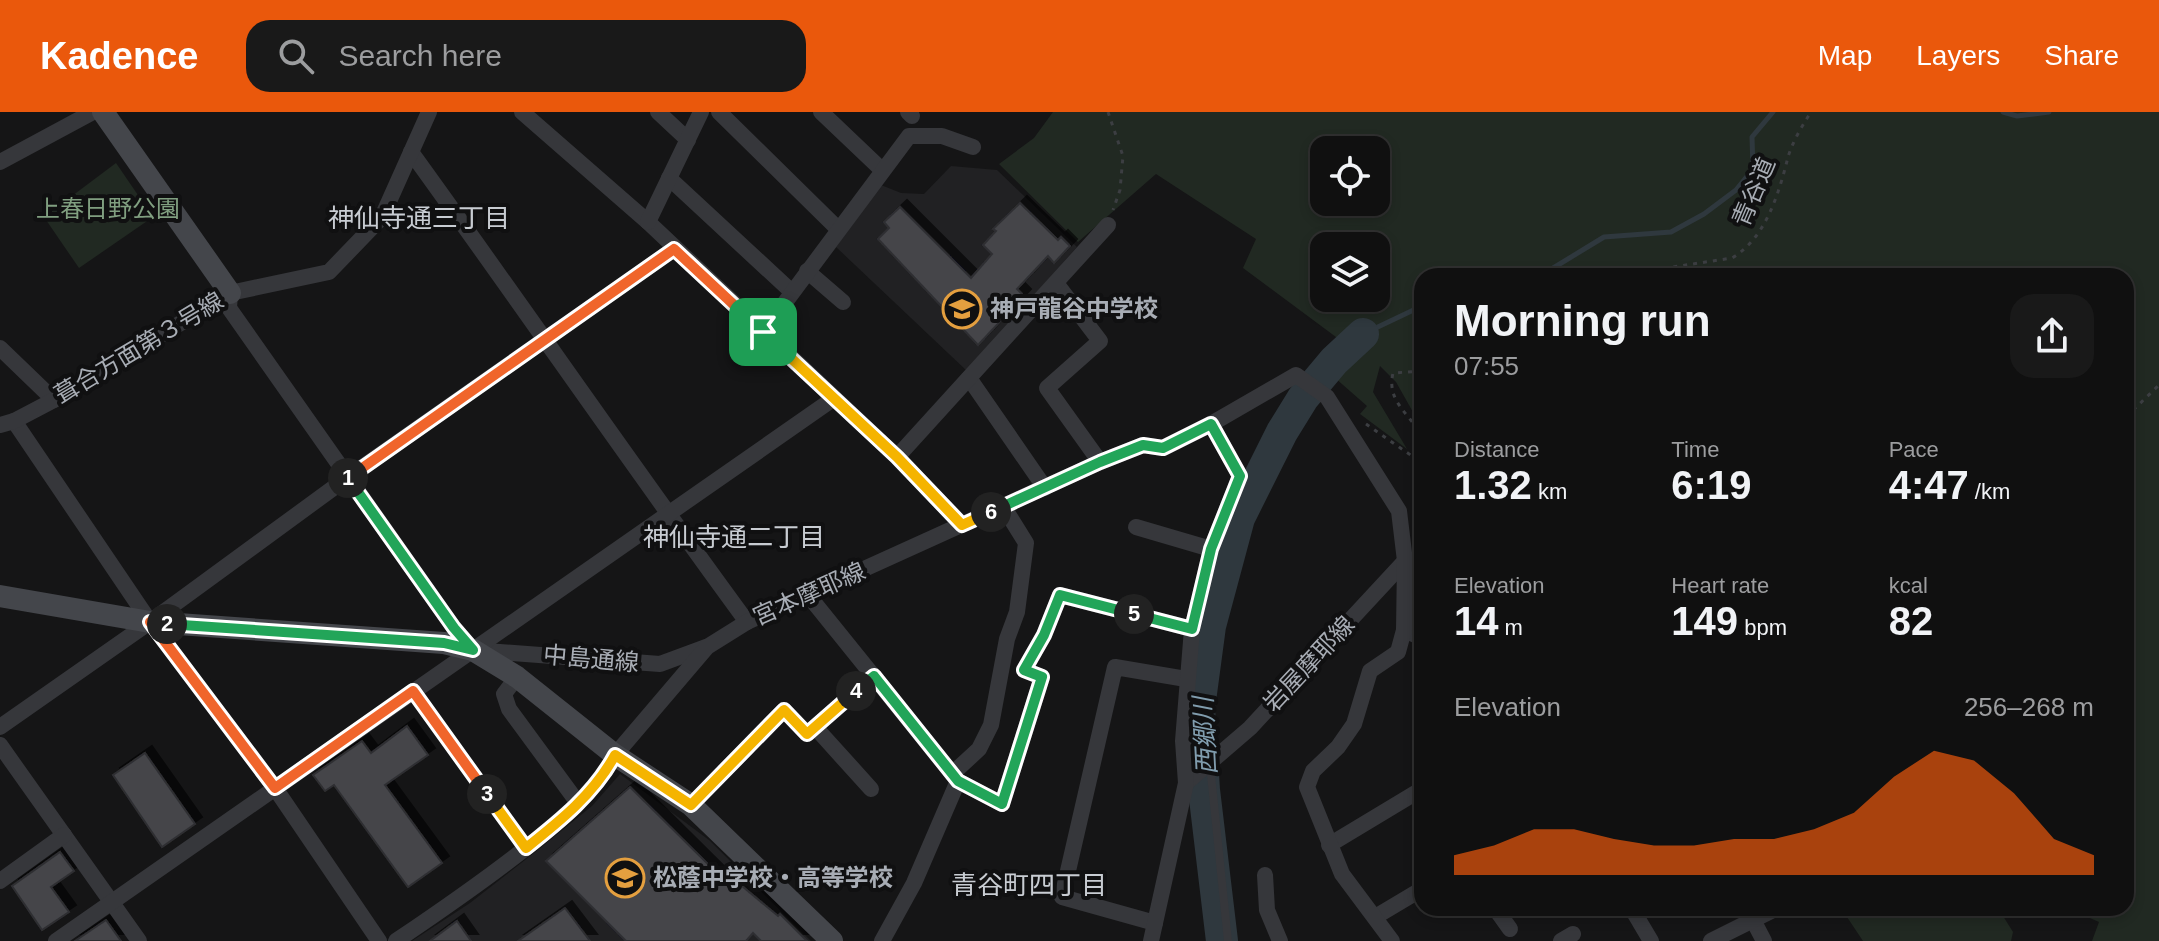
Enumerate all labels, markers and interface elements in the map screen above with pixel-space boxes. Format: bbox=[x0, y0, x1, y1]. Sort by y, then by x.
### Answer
search box bbox=[246, 20, 806, 92]
icon: search bbox=[274, 34, 318, 78]
text: Kadence bbox=[40, 35, 198, 77]
text: Search here bbox=[338, 39, 502, 72]
text: Map bbox=[1818, 40, 1872, 71]
text: Layers bbox=[1916, 40, 2000, 71]
text: Share bbox=[2044, 40, 2119, 71]
map controls bbox=[1310, 136, 1390, 312]
button: locate bbox=[1310, 136, 1390, 216]
street label: 青谷道 bbox=[1727, 153, 1780, 230]
park label: 上春日野公園 bbox=[36, 195, 180, 222]
district label: 神仙寺通三丁目 bbox=[328, 203, 510, 233]
button: layers bbox=[1310, 232, 1390, 312]
street label: 葺合方面第３号線 bbox=[50, 287, 228, 409]
school or university icon: 神戸龍谷中学校 bbox=[941, 288, 983, 330]
button: share bbox=[2010, 294, 2094, 378]
place label: 神戸龍谷中学校 bbox=[990, 295, 1158, 322]
text: Morning run bbox=[1454, 296, 1711, 345]
pin bbox=[729, 298, 797, 366]
icon: arrive bbox=[741, 310, 785, 354]
text: 07:55 bbox=[1454, 351, 1519, 381]
text: Distance bbox=[1454, 437, 1540, 462]
text: Time bbox=[1671, 437, 1719, 462]
text: Pace bbox=[1889, 437, 1939, 462]
pin: 1 bbox=[328, 458, 368, 498]
text: 1.32 bbox=[1454, 463, 1532, 507]
text: 6:19 bbox=[1671, 463, 1751, 507]
text: 4:47 bbox=[1889, 463, 1969, 507]
text: 1 bbox=[342, 465, 354, 490]
text: km bbox=[1532, 479, 1567, 504]
text: /km bbox=[1969, 479, 2010, 504]
pin: 6 bbox=[971, 492, 1011, 532]
text: 6 bbox=[985, 499, 997, 524]
district label: 神仙寺通二丁目 bbox=[643, 522, 825, 552]
street label: 宮本摩耶線 bbox=[748, 557, 869, 630]
text: Elevation bbox=[1454, 573, 1545, 598]
text: Heart rate bbox=[1671, 573, 1769, 598]
text: kcal bbox=[1889, 573, 1928, 598]
pin: 5 bbox=[1114, 594, 1154, 634]
text: 14 bbox=[1454, 599, 1499, 643]
text: 149 bbox=[1671, 599, 1738, 643]
text: 82 bbox=[1889, 599, 1933, 643]
text: 5 bbox=[1128, 601, 1140, 626]
pin: 2 bbox=[147, 604, 187, 644]
text: 2 bbox=[161, 611, 173, 636]
street label: 岩屋摩耶線 bbox=[1258, 611, 1359, 717]
text: m bbox=[1499, 615, 1523, 640]
text: bpm bbox=[1738, 615, 1787, 640]
street label: 中島通線 bbox=[542, 641, 640, 676]
pin: 4 bbox=[836, 671, 876, 711]
text: 4 bbox=[850, 678, 862, 703]
text: Elevation bbox=[1454, 692, 1561, 722]
text: 256–268 m bbox=[1964, 692, 2094, 722]
water label: 西郷川 bbox=[1188, 693, 1222, 776]
pin: 3 bbox=[467, 774, 507, 814]
text: 3 bbox=[481, 781, 493, 806]
school or university icon: 松蔭中学校・高等学校 bbox=[604, 857, 646, 899]
place label: 松蔭中学校・高等学校 bbox=[653, 864, 893, 891]
district label: 青谷町四丁目 bbox=[951, 870, 1107, 900]

